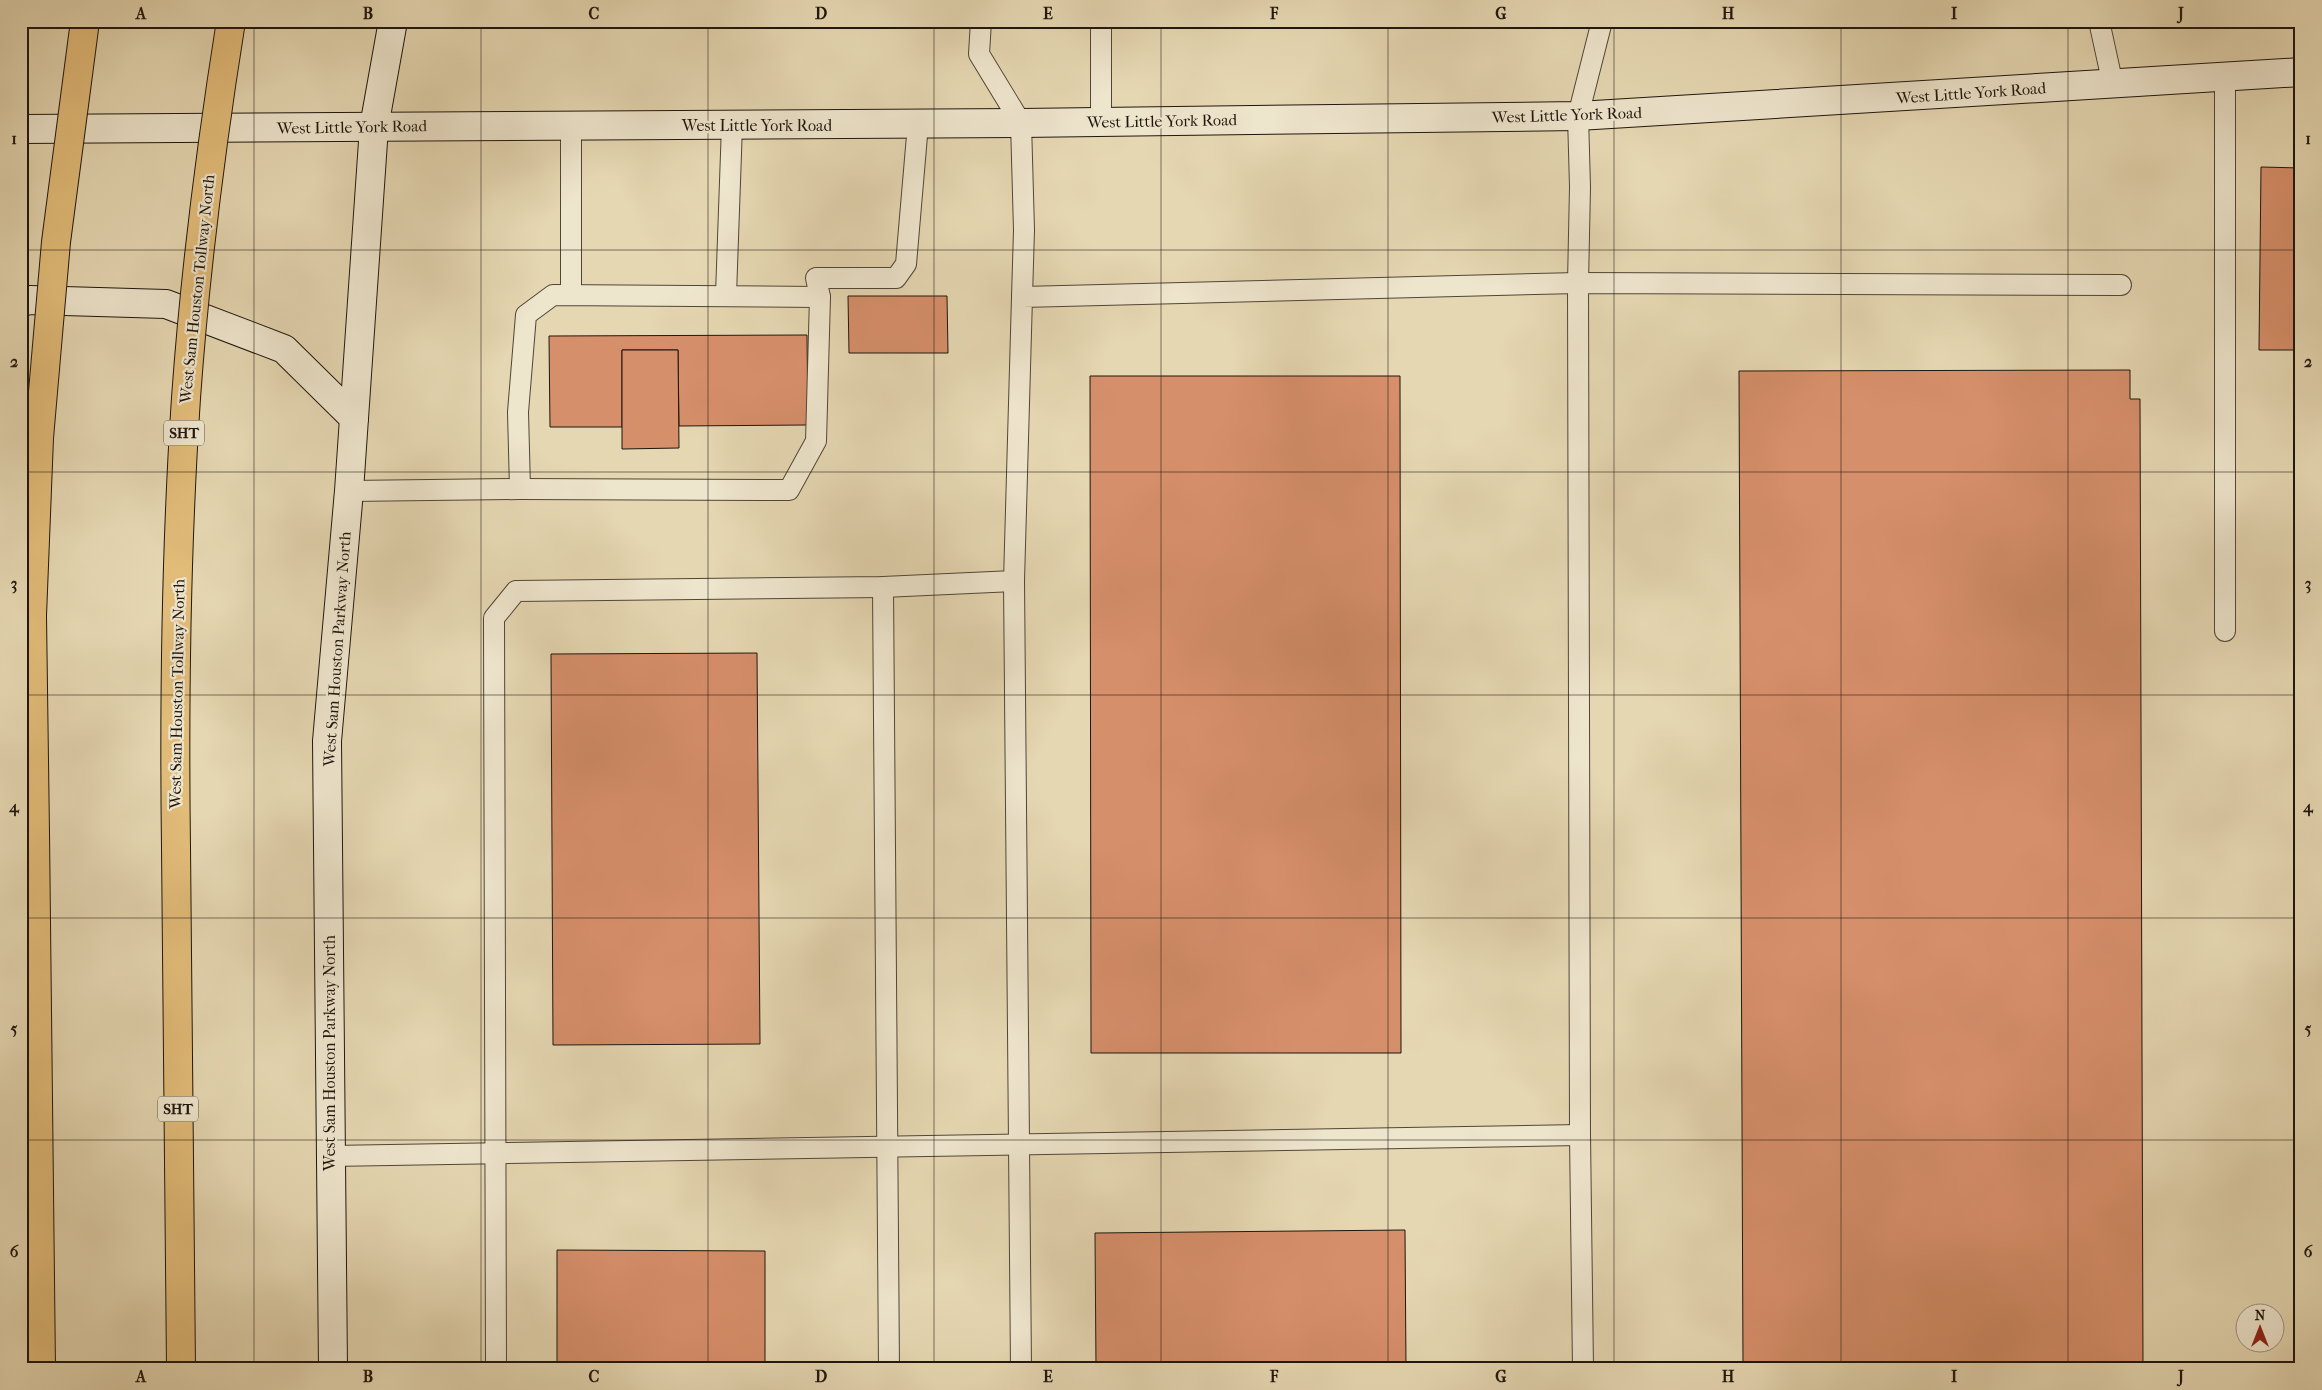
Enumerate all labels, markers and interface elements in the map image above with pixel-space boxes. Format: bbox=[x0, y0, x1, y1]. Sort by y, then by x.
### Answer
text: A bbox=[135, 4, 147, 23]
text: B bbox=[363, 4, 373, 23]
text: C bbox=[589, 4, 600, 23]
text: D bbox=[815, 4, 827, 23]
text: E bbox=[1043, 4, 1053, 23]
text: F bbox=[1269, 4, 1279, 23]
text: G bbox=[1495, 4, 1507, 23]
text: H bbox=[1722, 4, 1735, 23]
text: I bbox=[1951, 4, 1958, 23]
text: J bbox=[2176, 4, 2184, 24]
street label: West Little York Road bbox=[1894, 78, 2047, 108]
street label: West Little York Road bbox=[1491, 103, 1643, 127]
street label: West Little York Road bbox=[1086, 110, 1238, 132]
street label: West Little York Road bbox=[276, 116, 428, 138]
street label: West Little York Road bbox=[681, 116, 832, 135]
text: 1 bbox=[11, 129, 17, 148]
text: 1 bbox=[2305, 129, 2311, 148]
street label: West Sam Houston Tollway North bbox=[175, 174, 218, 405]
text: 2 bbox=[10, 352, 18, 371]
text: 2 bbox=[2304, 352, 2312, 371]
road number: SHT bbox=[164, 420, 204, 446]
street label: West Sam Houston Parkway North bbox=[319, 531, 355, 768]
text: 3 bbox=[11, 574, 17, 594]
text: 3 bbox=[2305, 574, 2311, 594]
street label: West Sam Houston Tollway North bbox=[165, 579, 189, 810]
text: 4 bbox=[8, 797, 20, 817]
text: 4 bbox=[2302, 797, 2314, 817]
street label: West Sam Houston Parkway North bbox=[320, 935, 339, 1172]
text: 5 bbox=[11, 1019, 18, 1038]
text: 5 bbox=[2305, 1019, 2312, 1038]
road number: SHT bbox=[158, 1096, 198, 1122]
text: 6 bbox=[10, 1242, 19, 1261]
text: 6 bbox=[2304, 1242, 2313, 1261]
north arrow bbox=[2234, 1302, 2284, 1352]
text: N bbox=[2255, 1307, 2266, 1324]
text: A bbox=[135, 1367, 147, 1386]
text: B bbox=[363, 1367, 373, 1386]
text: C bbox=[589, 1367, 600, 1386]
text: D bbox=[815, 1367, 827, 1386]
text: E bbox=[1043, 1367, 1053, 1386]
text: F bbox=[1269, 1367, 1279, 1386]
text: G bbox=[1495, 1367, 1507, 1386]
text: H bbox=[1722, 1367, 1735, 1386]
text: I bbox=[1951, 1367, 1958, 1386]
text: J bbox=[2176, 1367, 2184, 1387]

